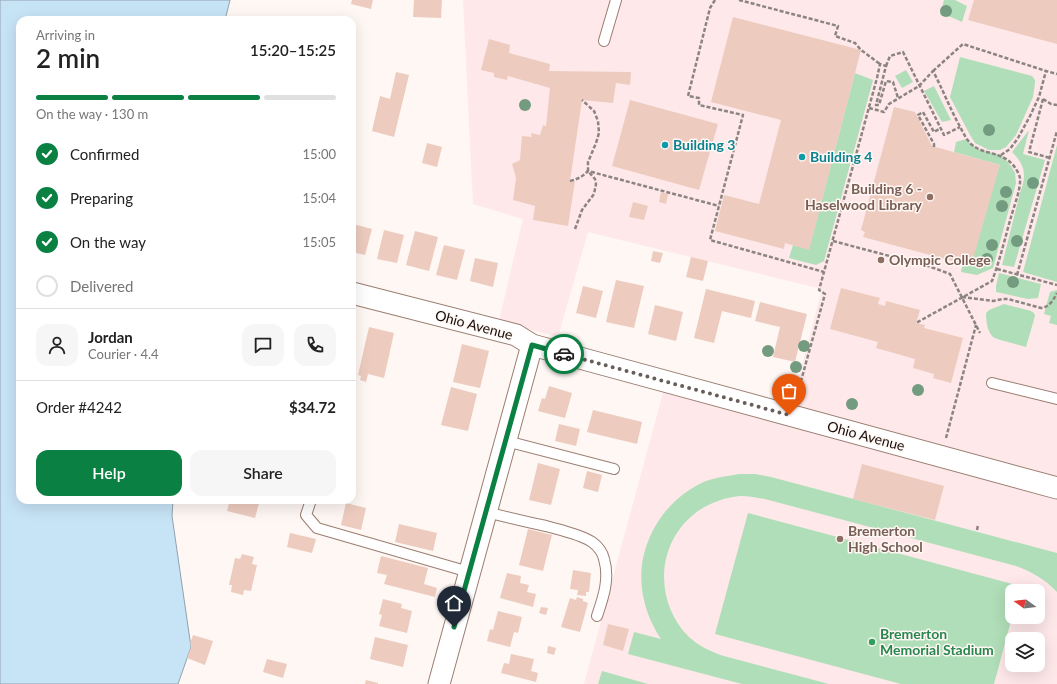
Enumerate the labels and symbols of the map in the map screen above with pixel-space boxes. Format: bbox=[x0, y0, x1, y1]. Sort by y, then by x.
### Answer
place label: Building 3 bbox=[673, 136, 735, 153]
marker: Building 3 bbox=[660, 140, 670, 150]
place label: Building 4 bbox=[810, 148, 872, 165]
marker: Building 4 bbox=[797, 152, 807, 162]
place label: Building 6 - Haselwood Library bbox=[805, 180, 923, 213]
marker: Building 6 - Haselwood Library bbox=[925, 192, 935, 202]
place label: Olympic College bbox=[889, 251, 991, 268]
marker: Olympic College bbox=[876, 255, 886, 265]
street label: Ohio Avenue bbox=[433, 306, 515, 343]
courier bbox=[544, 334, 584, 374]
pin bbox=[772, 374, 806, 415]
street label: Ohio Avenue bbox=[825, 417, 907, 454]
place label: Bremerton High School bbox=[848, 522, 923, 555]
marker: Bremerton High School bbox=[835, 534, 845, 544]
north arrow bbox=[1005, 584, 1045, 624]
pin bbox=[437, 586, 471, 627]
place label: Bremerton Memorial Stadium bbox=[880, 625, 994, 658]
marker: Bremerton Memorial Stadium bbox=[867, 637, 877, 647]

